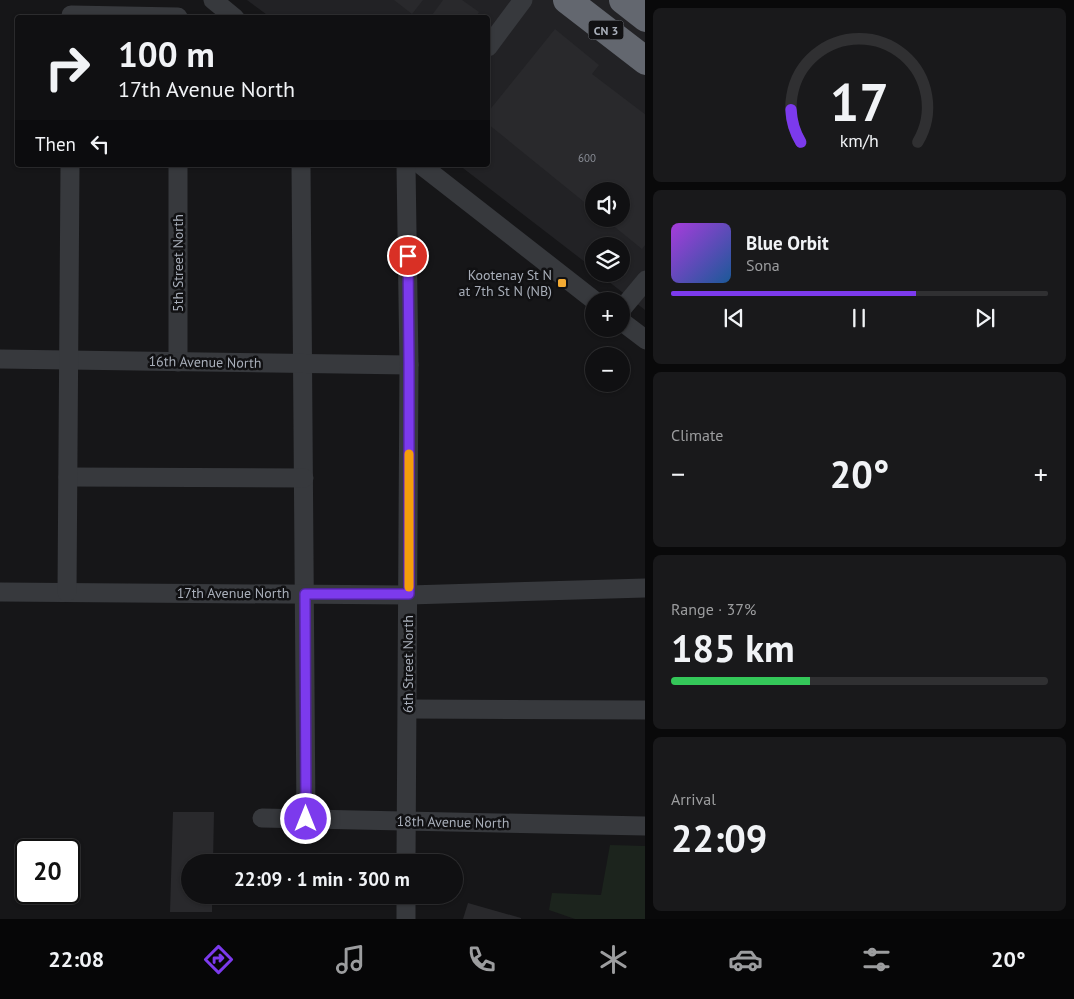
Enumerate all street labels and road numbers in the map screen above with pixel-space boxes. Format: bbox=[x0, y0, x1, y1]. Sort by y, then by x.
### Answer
road number: CN 3 bbox=[588, 20, 624, 40]
street label: 5th Street North bbox=[169, 214, 187, 312]
street label: 16th Avenue North bbox=[148, 352, 262, 372]
street label: 17th Avenue North bbox=[177, 584, 289, 602]
street label: 6th Street North bbox=[399, 615, 417, 713]
street label: 18th Avenue North bbox=[396, 812, 510, 832]

